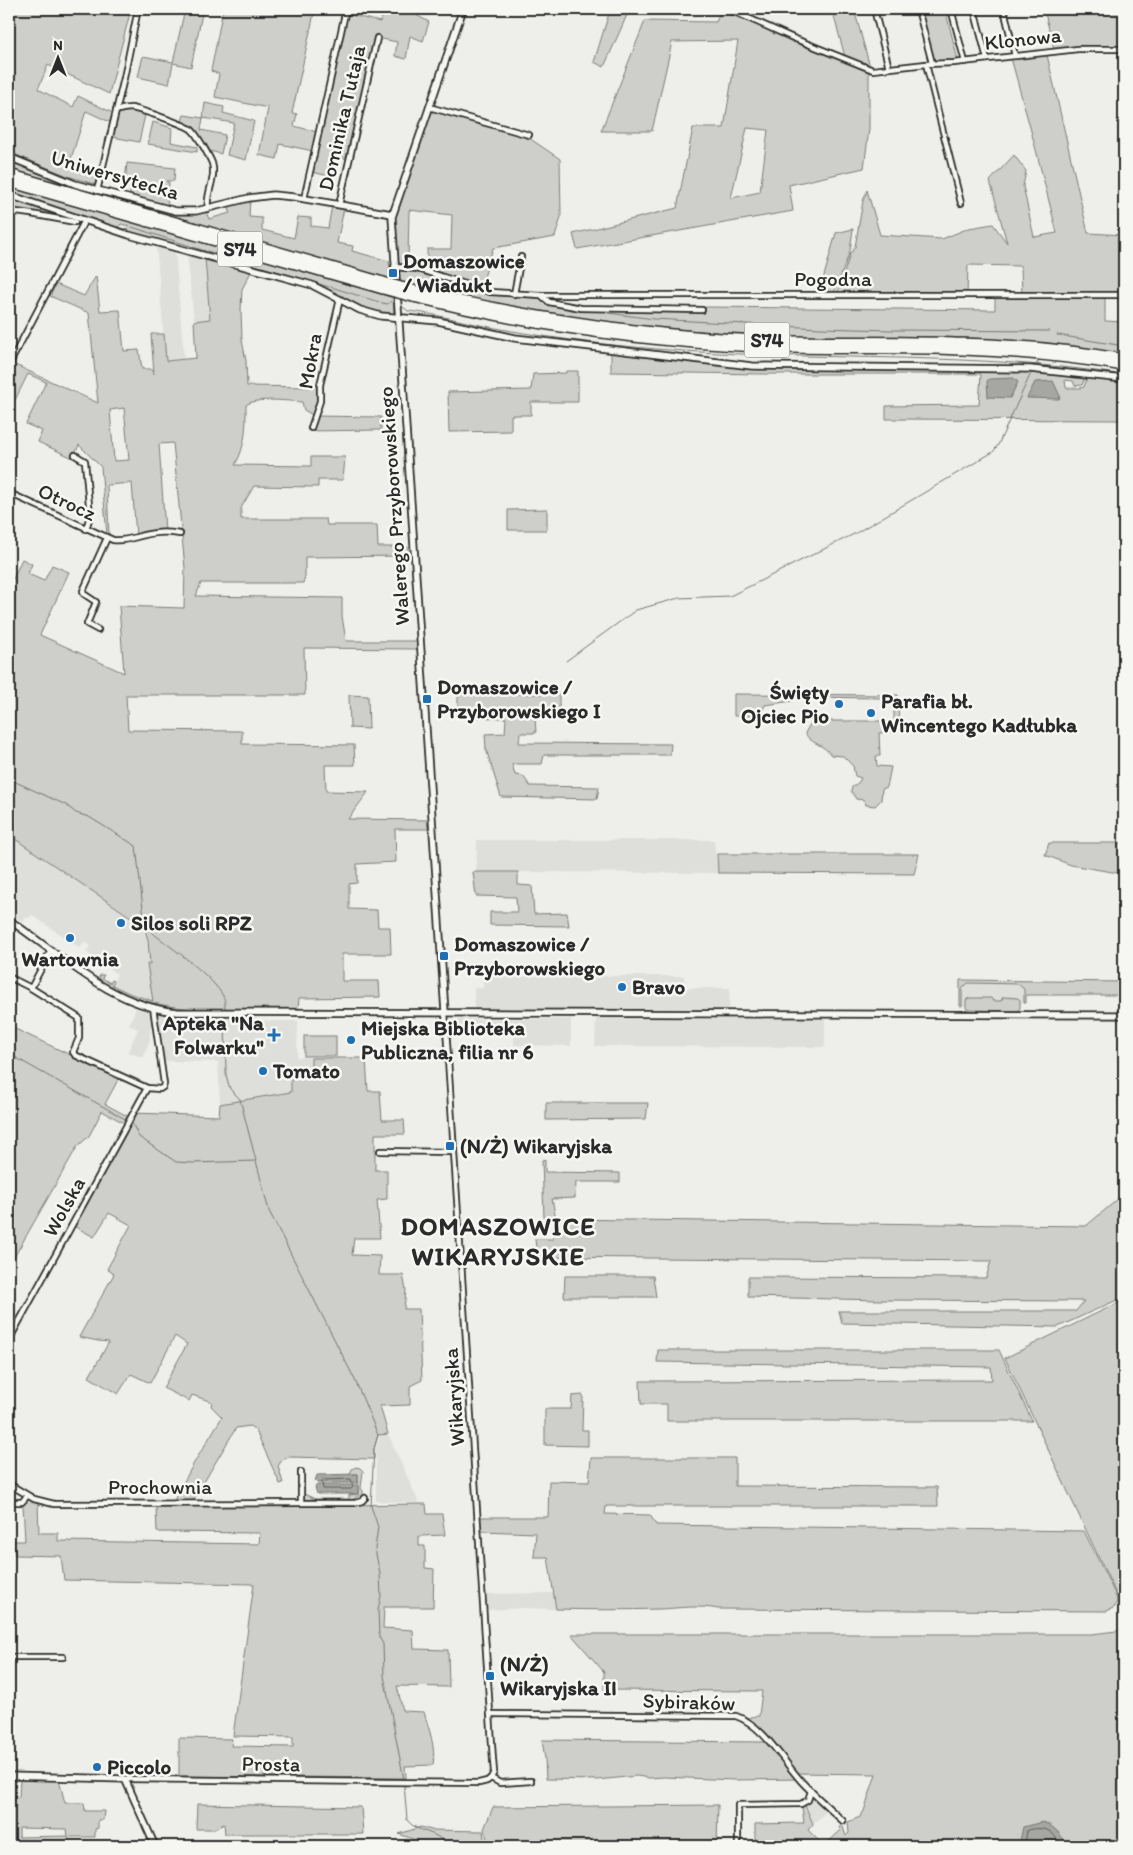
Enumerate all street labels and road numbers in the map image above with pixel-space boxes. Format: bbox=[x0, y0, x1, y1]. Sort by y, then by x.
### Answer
street label: Klonowa bbox=[983, 22, 1063, 55]
street label: Dominika Tutaja bbox=[313, 42, 370, 193]
street label: Uniwersytecka bbox=[48, 144, 182, 205]
road number: S74 bbox=[218, 232, 262, 266]
street label: Pogodna bbox=[794, 266, 872, 291]
road number: S74 bbox=[744, 322, 790, 358]
street label: Mokra bbox=[292, 331, 327, 391]
street label: Walerego Przyborowskiego bbox=[373, 386, 414, 626]
street label: Otrocz bbox=[34, 477, 101, 526]
street label: Wolska bbox=[37, 1172, 90, 1241]
street label: Wikaryjska bbox=[438, 1347, 469, 1447]
street label: Prochownia bbox=[108, 1474, 212, 1499]
street label: Sybiraków bbox=[642, 1687, 736, 1716]
street label: Prosta bbox=[241, 1750, 301, 1777]

